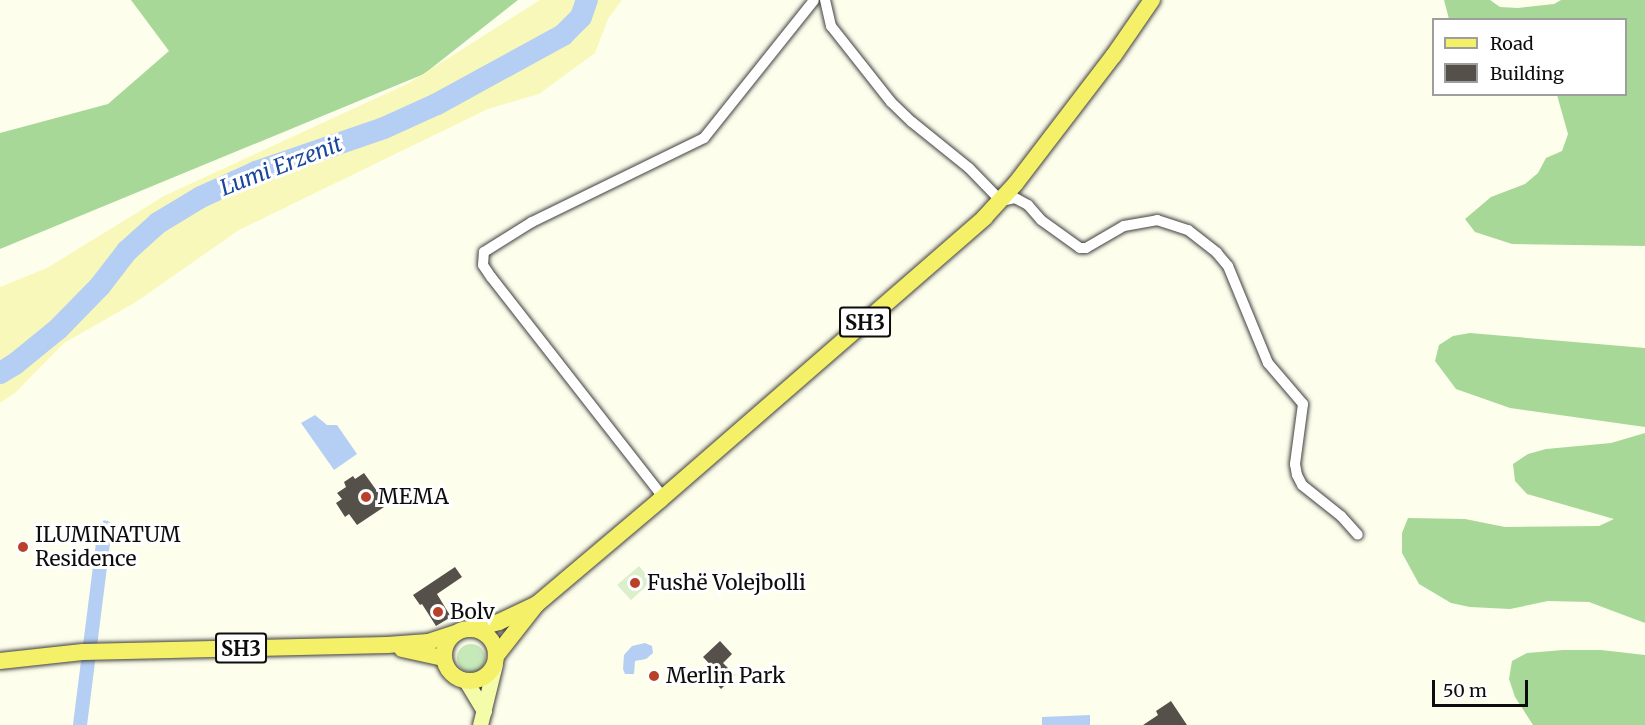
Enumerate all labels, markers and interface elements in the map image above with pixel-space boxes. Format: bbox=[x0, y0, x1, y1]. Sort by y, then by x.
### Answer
legend bbox=[1432, 18, 1627, 96]
text: Road bbox=[1490, 32, 1534, 55]
text: Building bbox=[1490, 62, 1564, 85]
water label: Lumi Erzenit bbox=[216, 131, 346, 201]
road number: SH3 bbox=[838, 305, 892, 339]
place label: MEMA bbox=[378, 484, 449, 510]
marker: MEMA bbox=[359, 490, 373, 504]
place label: ILUMINATUM Residence bbox=[35, 522, 181, 572]
marker: ILUMINATUM Residence bbox=[16, 540, 30, 554]
place label: Fushë Volejbolli bbox=[647, 570, 806, 596]
marker: Fushë Volejbolli bbox=[628, 576, 642, 590]
place label: Bolv bbox=[450, 599, 495, 625]
marker: Bolv bbox=[431, 605, 445, 619]
road number: SH3 bbox=[214, 631, 268, 665]
place label: Merlin Park bbox=[666, 663, 785, 689]
scale bar bbox=[1435, 668, 1531, 706]
marker: Merlin Park bbox=[647, 669, 661, 683]
text: 50 m bbox=[1443, 679, 1487, 702]

